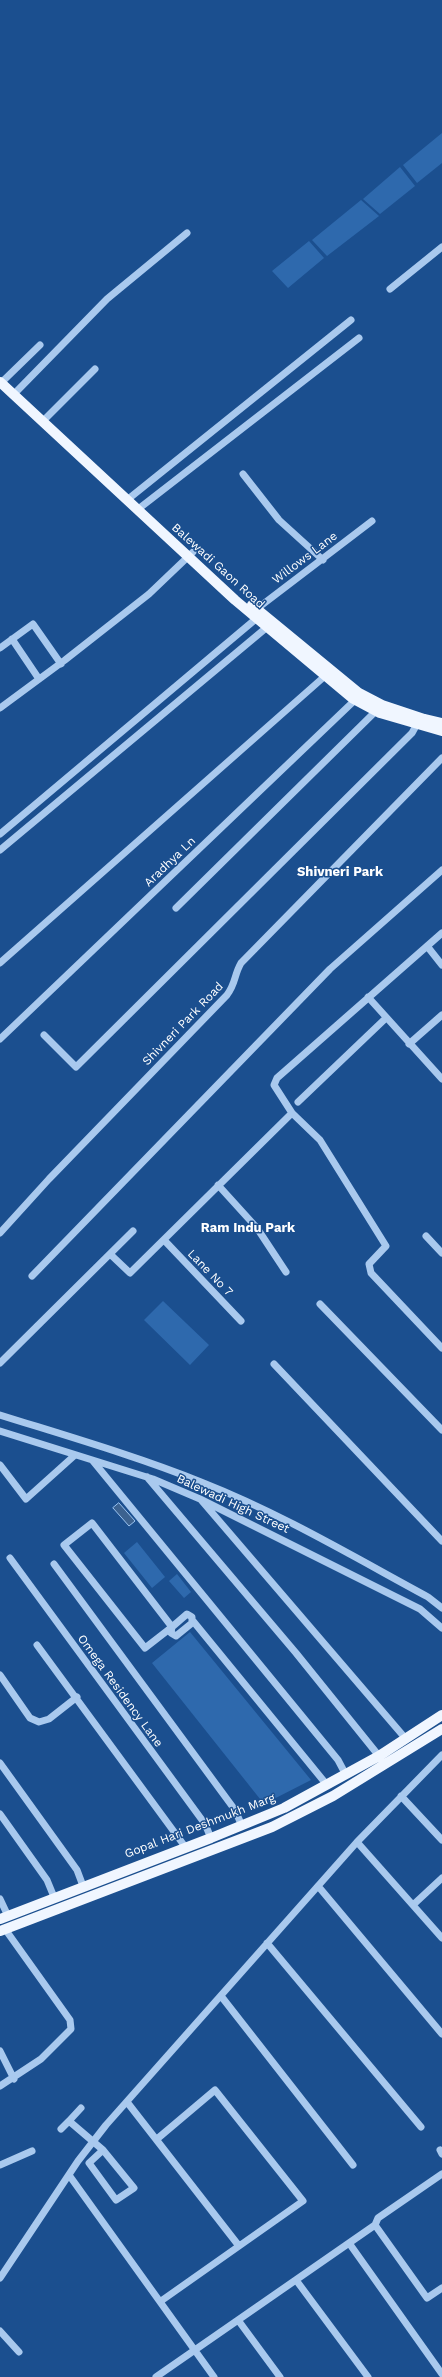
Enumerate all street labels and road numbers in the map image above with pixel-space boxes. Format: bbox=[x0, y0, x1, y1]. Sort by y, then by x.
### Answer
street label: Balewadi Gaon Road bbox=[169, 520, 267, 612]
street label: Willows Lane bbox=[270, 529, 340, 587]
street label: Aradhya Ln bbox=[141, 834, 199, 890]
street label: Shivneri Park Road bbox=[140, 979, 226, 1069]
street label: Lane No 7 bbox=[184, 1247, 236, 1299]
street label: Balewadi High Street bbox=[174, 1472, 292, 1536]
street label: Omega Residency Lane bbox=[74, 1632, 166, 1750]
street label: Gopal Hari Deshmukh Marg bbox=[123, 1791, 277, 1861]

